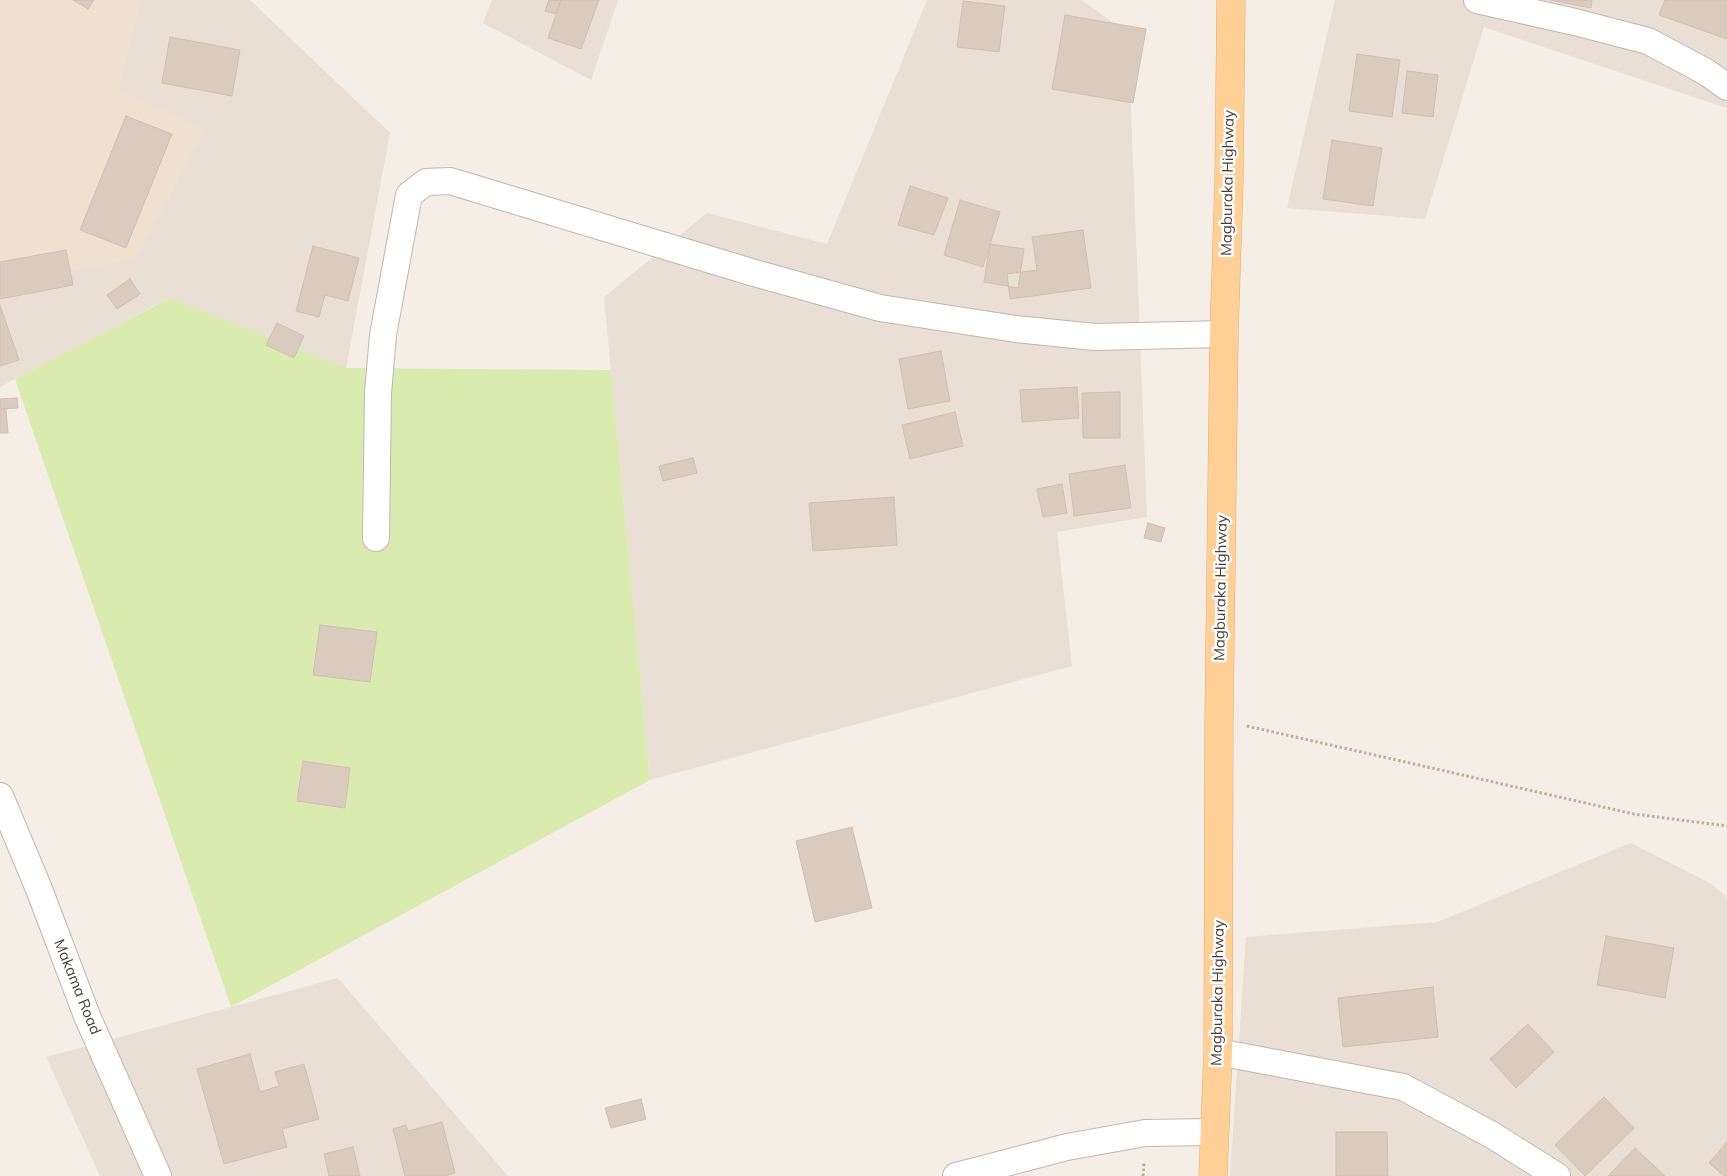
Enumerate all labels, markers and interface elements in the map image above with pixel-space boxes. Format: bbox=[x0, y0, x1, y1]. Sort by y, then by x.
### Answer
street label: Magburaka Highway bbox=[1218, 110, 1238, 256]
street label: Magburaka Highway bbox=[1211, 515, 1231, 661]
street label: Magburaka Highway bbox=[1208, 920, 1228, 1066]
street label: Makama Road bbox=[50, 937, 104, 1037]

